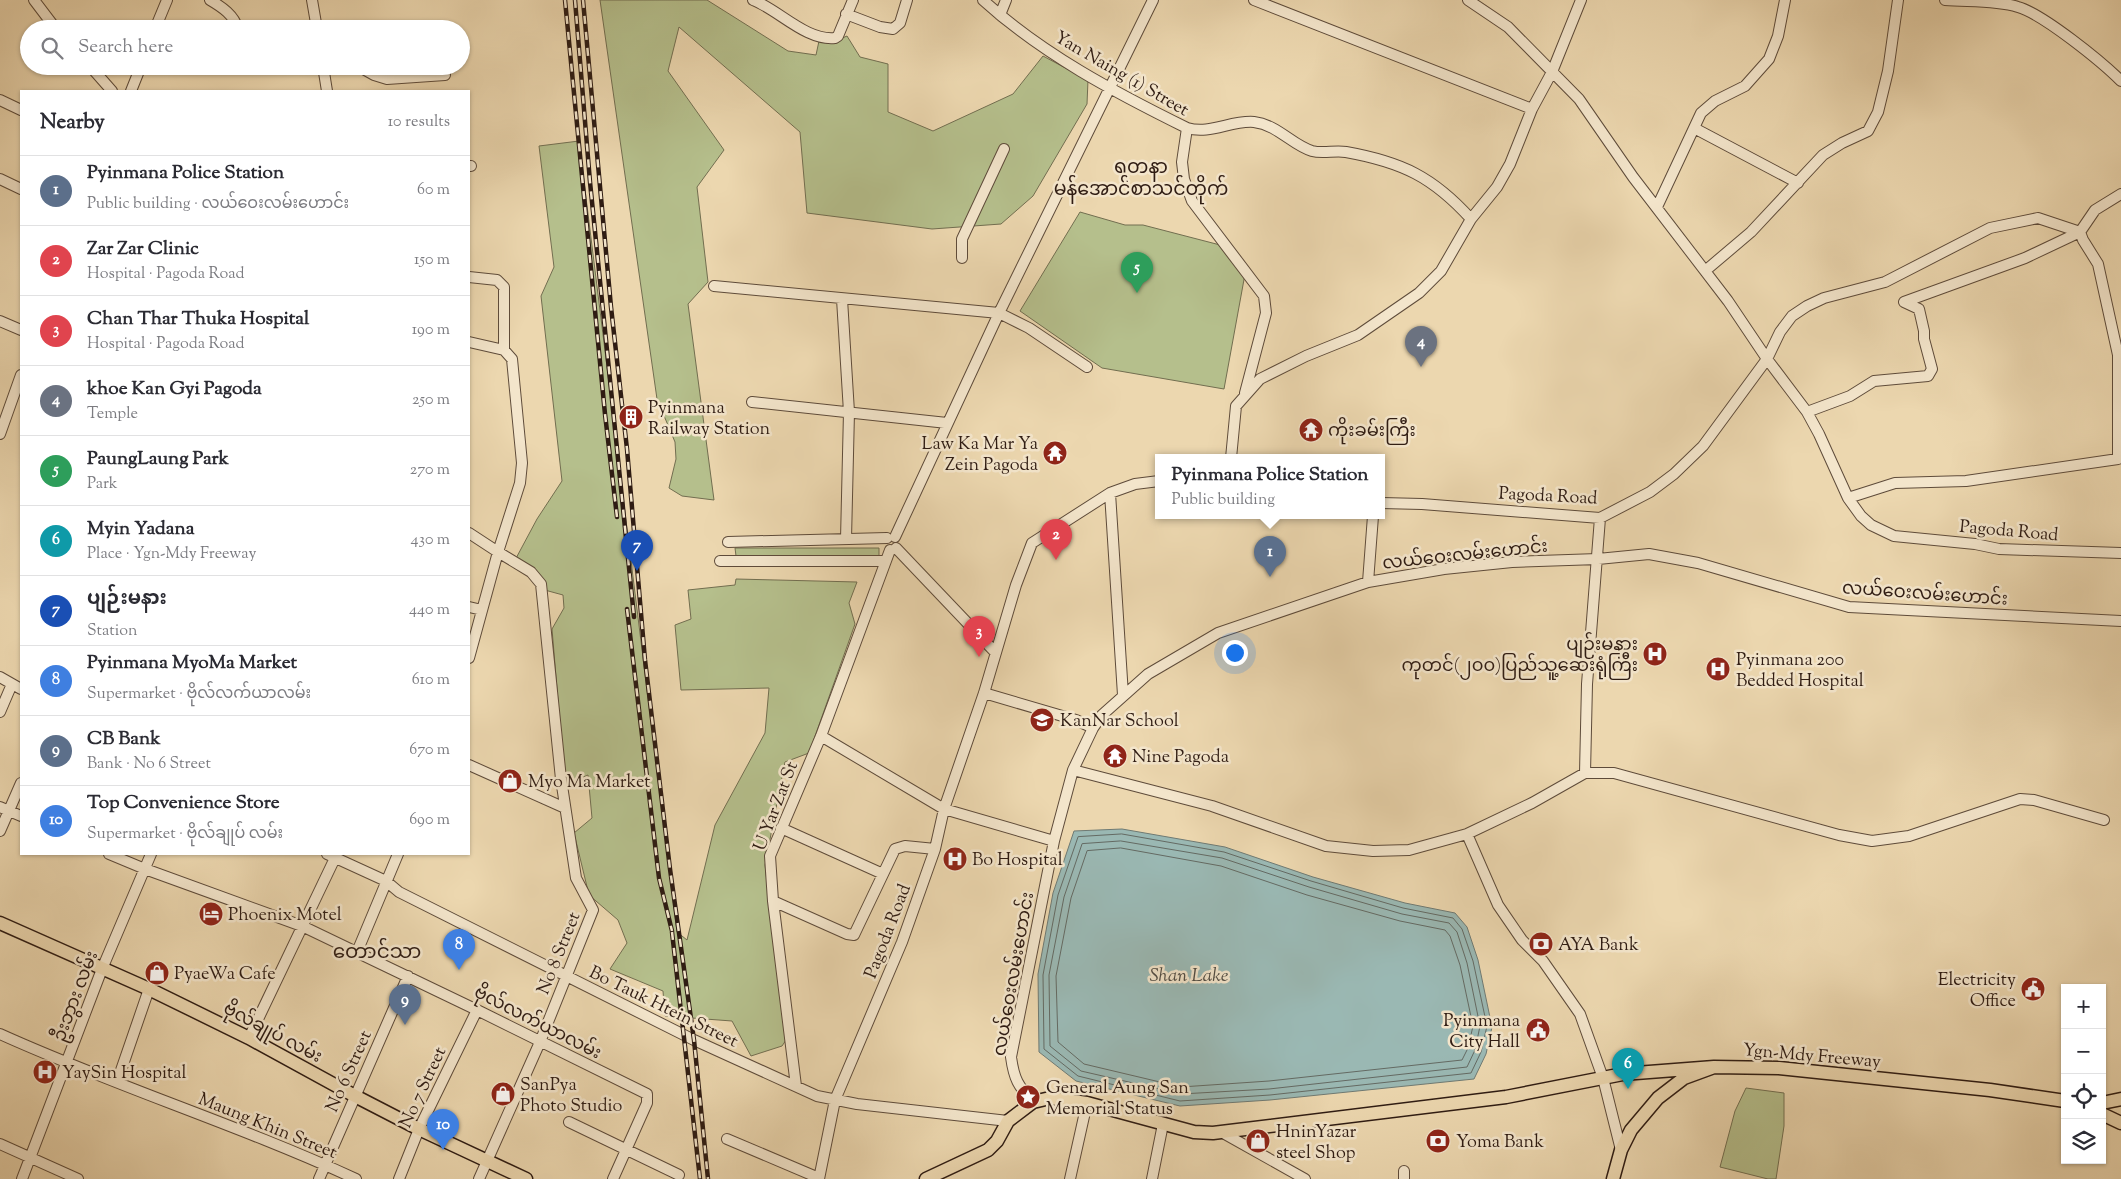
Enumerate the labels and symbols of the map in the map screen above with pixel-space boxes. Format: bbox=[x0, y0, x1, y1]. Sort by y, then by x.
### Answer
street label: Yan Naing (1) Street bbox=[1049, 26, 1193, 124]
district label: ရတနာ မန်အောင်စာသင်တိုက် bbox=[1054, 155, 1228, 205]
pin: 5 bbox=[1121, 252, 1153, 293]
pin: 4 bbox=[1405, 326, 1437, 367]
place label: Pyinmana Railway Station bbox=[648, 396, 771, 443]
building icon: Pyinmana Railway Station bbox=[618, 404, 644, 430]
place label: ကိုးခမ်းကြီး bbox=[1328, 416, 1416, 445]
temple icon: ကိုးခမ်းကြီး bbox=[1298, 417, 1324, 443]
place label: Law Ka Mar Ya Zein Pagoda bbox=[922, 432, 1038, 479]
temple icon: Law Ka Mar Ya Zein Pagoda bbox=[1042, 440, 1068, 466]
street label: Pagoda Road bbox=[1498, 481, 1598, 513]
street label: Pagoda Road bbox=[1958, 515, 2059, 549]
pin: 2 bbox=[1040, 519, 1072, 560]
pin: 7 bbox=[621, 530, 653, 571]
street label: လယ်ဝေးလမ်းဟောင်း bbox=[1381, 532, 1549, 578]
pin: 1 bbox=[1254, 536, 1286, 577]
street label: လယ်ဝေးလမ်းဟောင်း bbox=[1841, 574, 2009, 614]
pin: 3 bbox=[963, 616, 995, 657]
place label: ပျဉ်းမနား ကုတင်(၂၀၀)ပြည်သူ့ဆေးရုံကြီး bbox=[1401, 631, 1638, 680]
your location bbox=[1222, 640, 1248, 666]
hospital icon: ပျဉ်းမနား ကုတင်(၂၀၀)ပြည်သူ့ဆေးရုံကြီး bbox=[1642, 641, 1668, 667]
place label: Pyinmana 200 Bedded Hospital bbox=[1736, 648, 1864, 695]
hospital icon: Pyinmana 200 Bedded Hospital bbox=[1705, 656, 1731, 682]
school or university icon: KanNar School bbox=[1029, 707, 1055, 733]
place label: KanNar School bbox=[1060, 709, 1179, 735]
temple icon: Nine Pagoda bbox=[1102, 743, 1128, 769]
place label: Nine Pagoda bbox=[1132, 745, 1229, 771]
street label: U Yar Zat St bbox=[748, 758, 806, 855]
shop icon: Myo Ma Market bbox=[497, 768, 523, 794]
place label: Myo Ma Market bbox=[528, 770, 650, 796]
hospital icon: Bo Hospital bbox=[942, 846, 968, 872]
place label: Bo Hospital bbox=[972, 848, 1063, 874]
street label: Pagoda Road bbox=[859, 881, 919, 983]
street label: လယ်ဝေးလမ်းဟောင်း bbox=[986, 890, 1042, 1058]
hotel icon: Phoenix Motel bbox=[198, 901, 224, 927]
place label: Phoenix Motel bbox=[228, 903, 342, 929]
street label: No 8 Street bbox=[531, 908, 588, 999]
pin: 8 bbox=[443, 929, 475, 970]
bank icon: AYA Bank bbox=[1528, 931, 1554, 957]
place label: AYA Bank bbox=[1558, 933, 1639, 959]
district label: တောင်သာ bbox=[333, 937, 421, 968]
street label: ဦးဘွား လမ်း bbox=[46, 947, 106, 1046]
shop icon: PyaeWa Cafe bbox=[144, 960, 170, 986]
street label: Bo Tauk Htein Street bbox=[584, 960, 742, 1055]
place label: PyaeWa Cafe bbox=[174, 962, 276, 988]
water label: Shan Lake bbox=[1150, 963, 1229, 990]
place label: Electricity Office bbox=[1938, 968, 2016, 1015]
public building icon: Electricity Office bbox=[2020, 976, 2046, 1002]
street label: ဗိုလ်လက်ယာလမ်း bbox=[469, 978, 607, 1067]
pin: 9 bbox=[389, 984, 421, 1025]
street label: ဗိုလ်ချုပ် လမ်း bbox=[218, 994, 328, 1071]
place label: Pyinmana City Hall bbox=[1443, 1009, 1520, 1056]
public building icon: Pyinmana City Hall bbox=[1525, 1017, 1551, 1043]
street label: No 6 Street bbox=[320, 1027, 379, 1117]
street label: Ygn-Mdy Freeway bbox=[1742, 1038, 1882, 1076]
street label: No 7 Street bbox=[394, 1043, 454, 1133]
pin: 6 bbox=[1612, 1048, 1644, 1089]
hospital icon: YaySin Hospital bbox=[32, 1059, 58, 1085]
place label: YaySin Hospital bbox=[62, 1061, 187, 1087]
place label: SanPya Photo Studio bbox=[520, 1073, 623, 1120]
place label: General Aung San Memorial Status bbox=[1046, 1076, 1189, 1123]
shop icon: SanPya Photo Studio bbox=[490, 1081, 516, 1107]
place icon: General Aung San Memorial Status bbox=[1015, 1084, 1041, 1110]
street label: Maung Khin Street bbox=[194, 1087, 341, 1167]
pin: 10 bbox=[427, 1109, 459, 1150]
place label: HninYazar steel Shop bbox=[1276, 1120, 1356, 1167]
shop icon: HninYazar steel Shop bbox=[1245, 1128, 1271, 1154]
bank icon: Yoma Bank bbox=[1425, 1128, 1451, 1154]
place label: Yoma Bank bbox=[1456, 1130, 1544, 1156]

